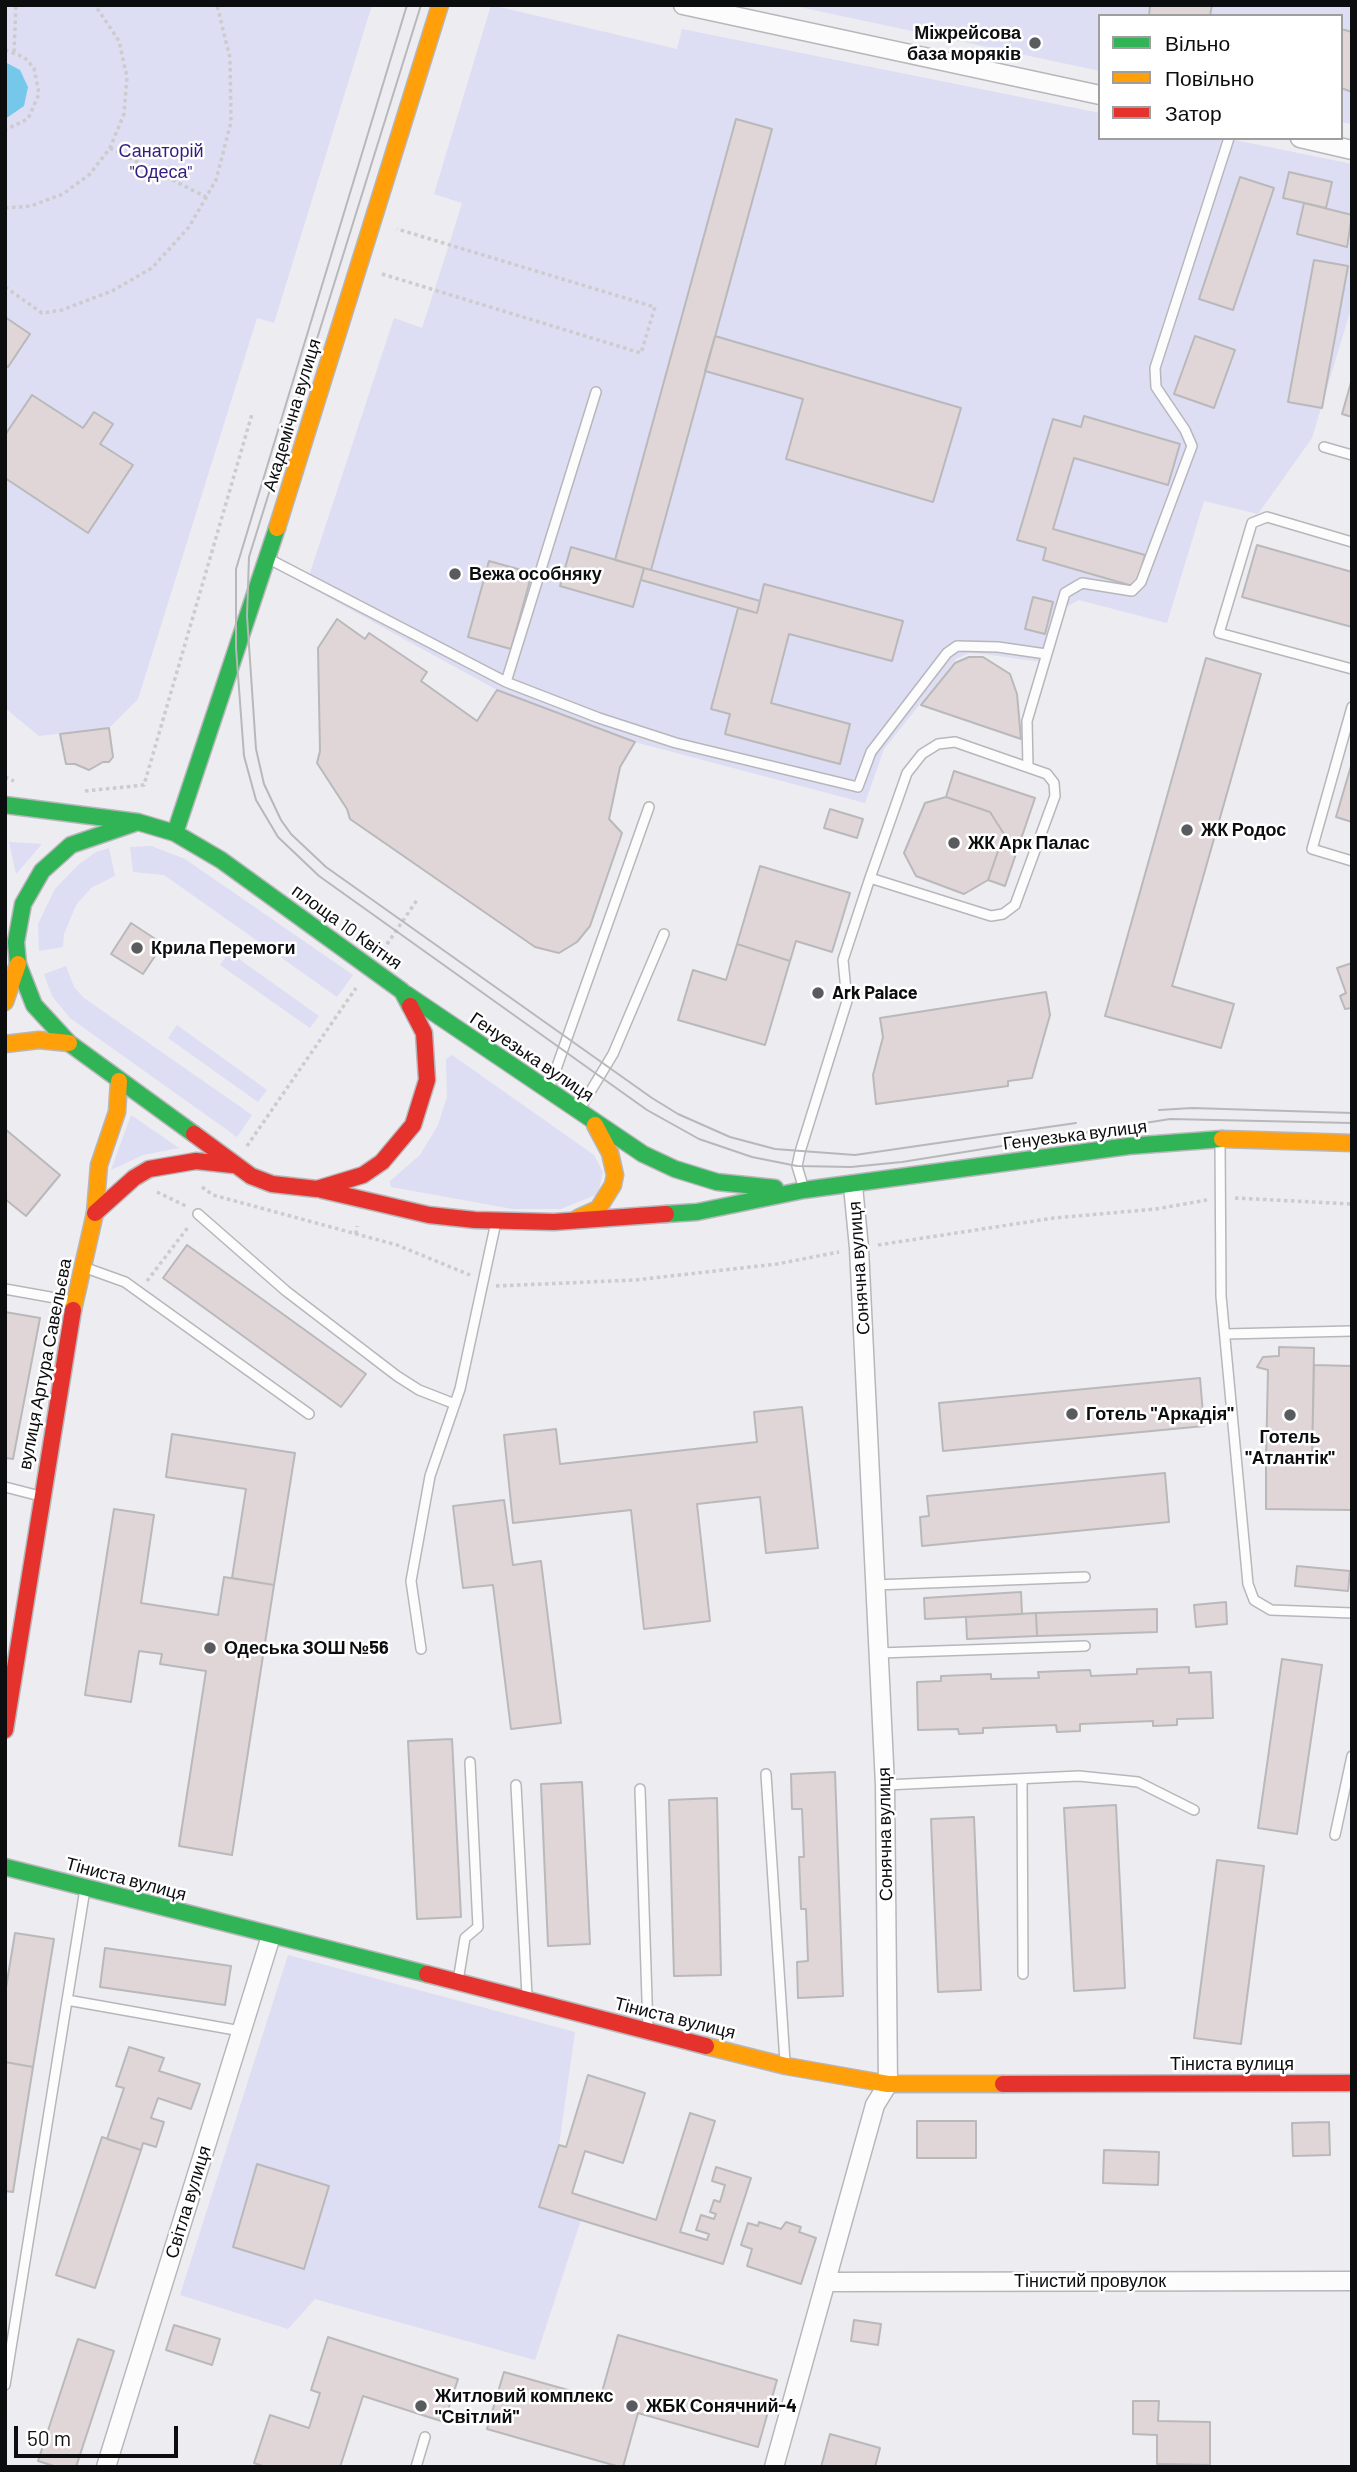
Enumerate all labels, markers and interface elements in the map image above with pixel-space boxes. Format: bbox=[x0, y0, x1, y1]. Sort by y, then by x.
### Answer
legend bbox=[1098, 14, 1343, 140]
place label: Міжрейсова база моряків bbox=[907, 22, 1021, 64]
text: Вільно bbox=[1165, 30, 1230, 55]
marker: Міжрейсова база моряків bbox=[1027, 35, 1043, 51]
text: Повільно bbox=[1165, 65, 1254, 90]
text: Затор bbox=[1165, 100, 1222, 125]
park label: Санаторій "Одеса" bbox=[119, 140, 203, 182]
street label: Академічна вулиця bbox=[259, 336, 325, 494]
place label: Вежа особняку bbox=[469, 563, 602, 585]
marker: Вежа особняку bbox=[447, 566, 463, 582]
place label: ЖК Родос bbox=[1201, 819, 1286, 841]
marker: ЖК Родос bbox=[1179, 822, 1195, 838]
place label: ЖК Арк Палас bbox=[968, 832, 1090, 854]
marker: ЖК Арк Палас bbox=[946, 835, 962, 851]
street label: площа 10 Квітня bbox=[288, 880, 406, 974]
place label: Крила Перемоги bbox=[151, 937, 295, 959]
marker: Крила Перемоги bbox=[129, 940, 145, 956]
place label: Ark Palace bbox=[832, 982, 918, 1004]
marker: Ark Palace bbox=[810, 985, 826, 1001]
street label: Генуезька вулиця bbox=[466, 1008, 598, 1106]
street label: Генуезька вулиця bbox=[1002, 1115, 1148, 1155]
street label: Сонячна вулиця bbox=[844, 1200, 874, 1336]
street label: вулиця Артура Савельєва bbox=[14, 1256, 76, 1472]
place label: Готель "Аркадія" bbox=[1086, 1403, 1234, 1425]
marker: Готель "Аркадія" bbox=[1064, 1406, 1080, 1422]
marker: Готель "Атлантік" bbox=[1282, 1407, 1298, 1423]
place label: Готель "Атлантік" bbox=[1245, 1426, 1335, 1468]
place label: Одеська ЗОШ №56 bbox=[224, 1637, 389, 1659]
marker: Одеська ЗОШ №56 bbox=[202, 1640, 218, 1656]
street label: Сонячна вулиця bbox=[873, 1767, 897, 1901]
street label: Тіниста вулиця bbox=[63, 1853, 189, 1905]
street label: Тіниста вулиця bbox=[612, 1993, 738, 2043]
street label: Тіниста вулиця bbox=[1170, 2053, 1294, 2075]
street label: Світла вулиця bbox=[161, 2143, 215, 2261]
street label: Тінистий провулок bbox=[1014, 2270, 1166, 2292]
place label: Житловий комплекс "Світлий" bbox=[435, 2385, 614, 2428]
place label: ЖБК Сонячний-4 bbox=[646, 2395, 797, 2417]
marker: Житловий комплекс "Світлий" bbox=[413, 2398, 429, 2414]
marker: ЖБК Сонячний-4 bbox=[624, 2398, 640, 2414]
scale bar bbox=[18, 2412, 182, 2456]
text: 50 m bbox=[27, 2425, 71, 2450]

